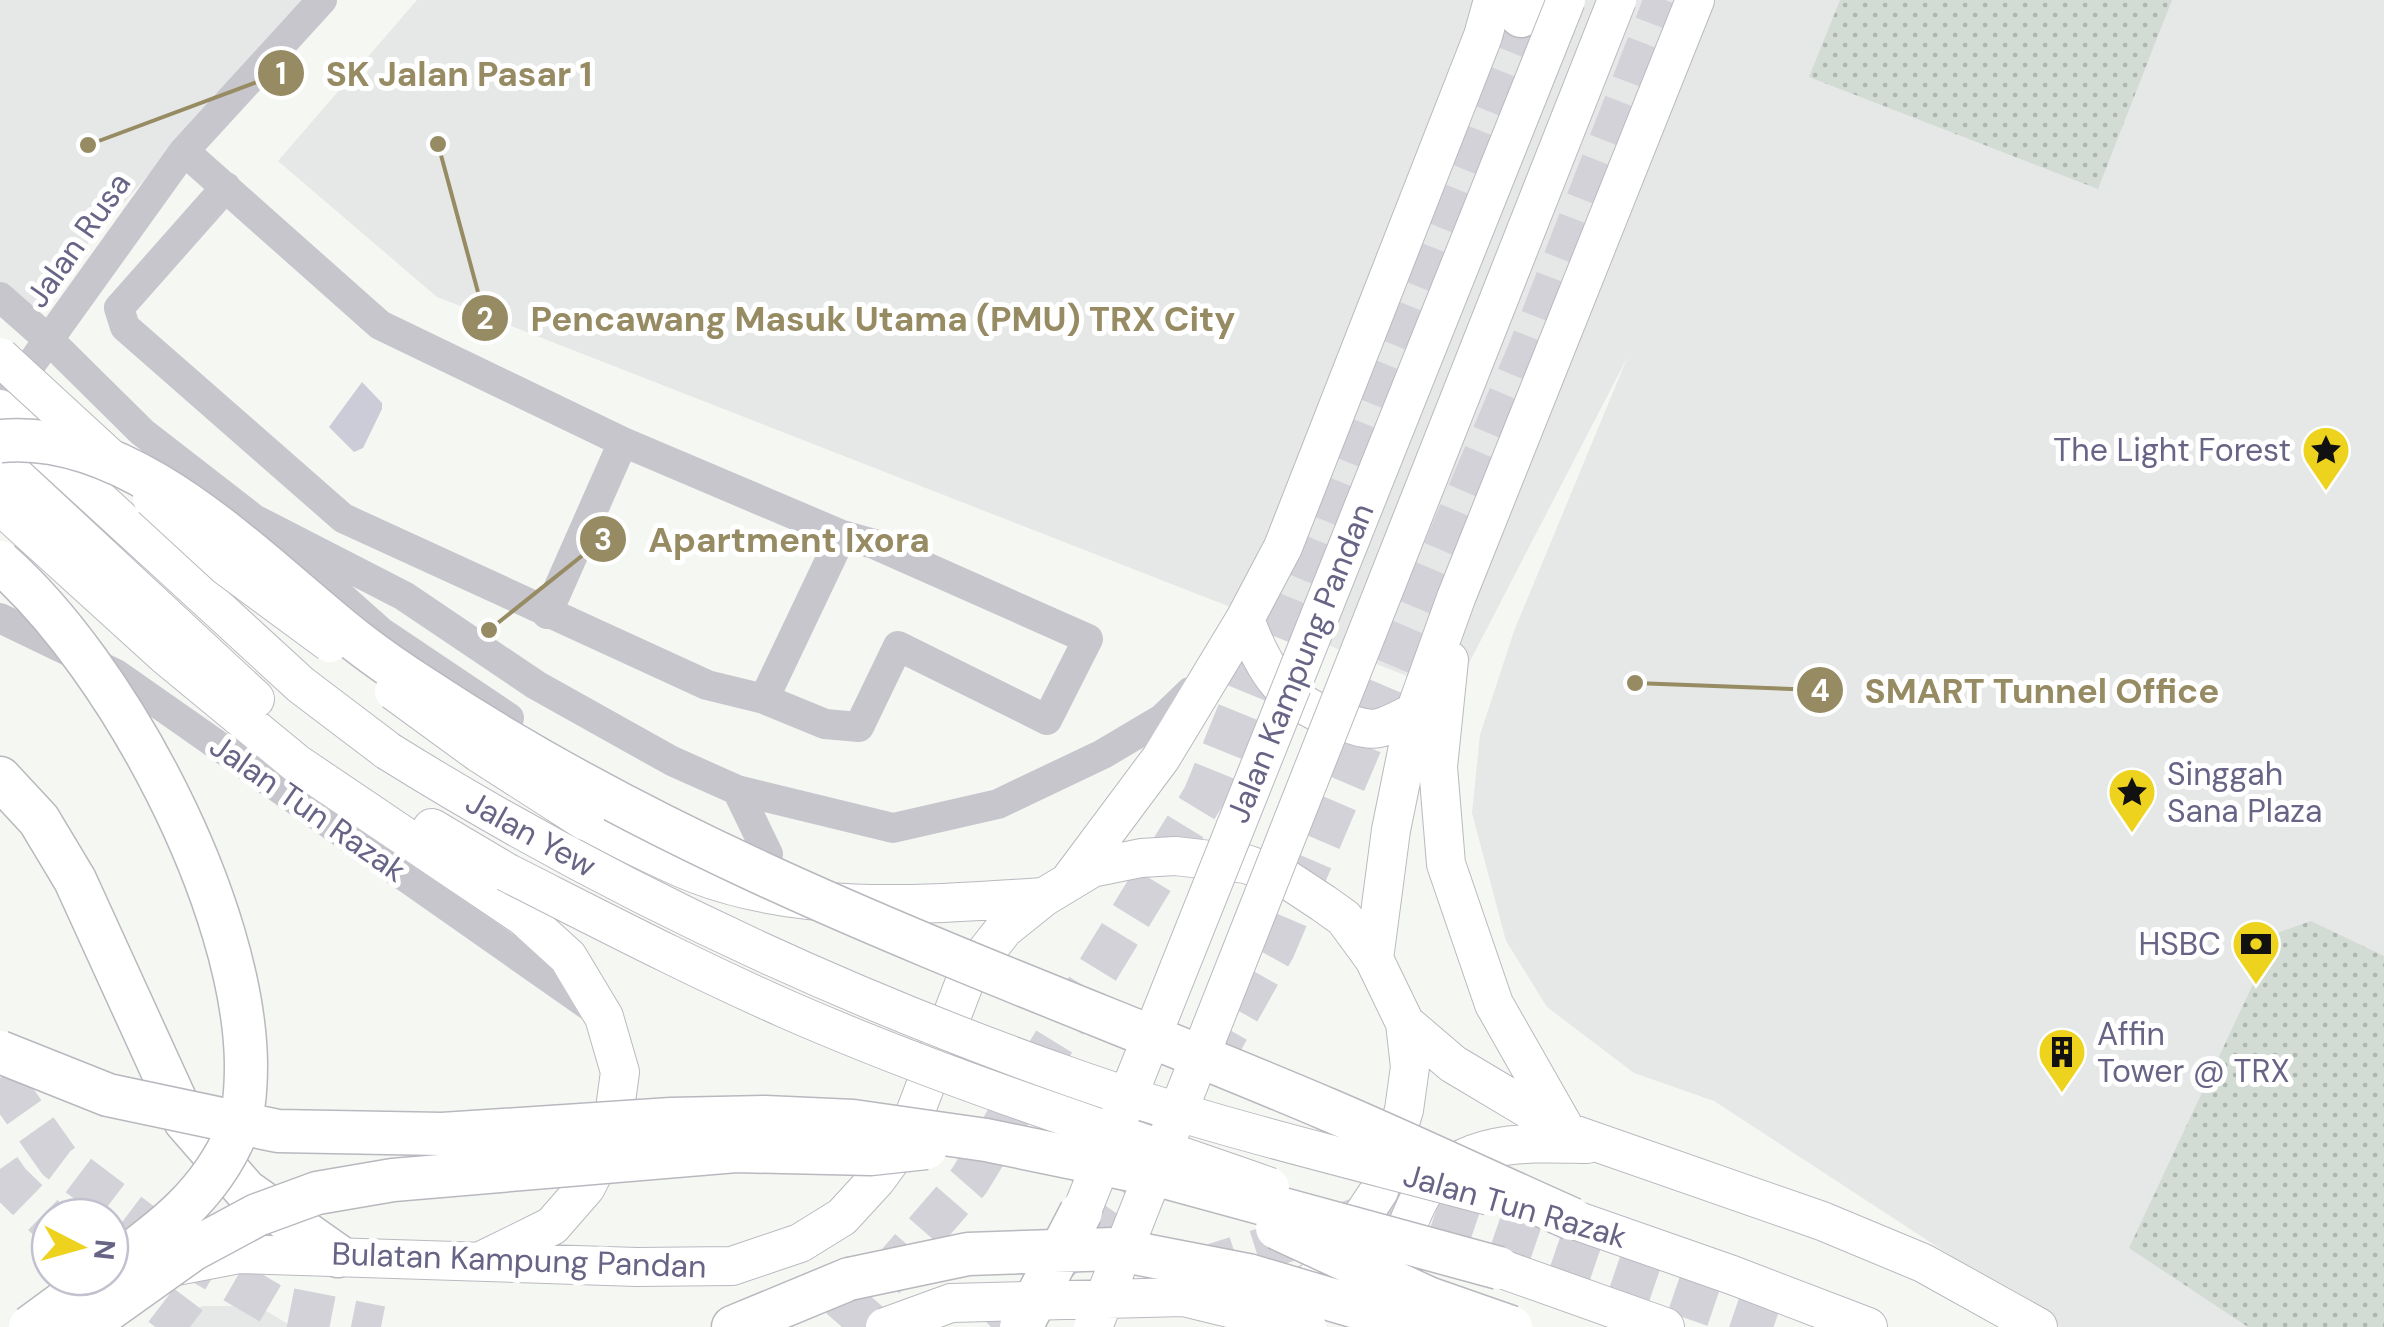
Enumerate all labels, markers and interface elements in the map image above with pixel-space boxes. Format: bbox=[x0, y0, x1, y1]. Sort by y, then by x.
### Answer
callout: SK Jalan Pasar 1 bbox=[256, 41, 612, 106]
text: SK Jalan Pasar 1 bbox=[326, 51, 592, 97]
text: 1 bbox=[276, 54, 286, 93]
street label: Jalan Rusa bbox=[16, 164, 140, 316]
callout: Pencawang Masuk Utama (PMU) TRX City bbox=[460, 286, 1255, 351]
text: Pencawang Masuk Utama (PMU) TRX City bbox=[531, 296, 1235, 342]
text: 2 bbox=[476, 299, 494, 338]
place icon: The Light Forest bbox=[2300, 424, 2352, 492]
place label: The Light Forest bbox=[2053, 429, 2291, 471]
street label: Jalan Kampung Pandan bbox=[1217, 497, 1383, 829]
callout: Apartment Ixora bbox=[578, 507, 949, 572]
text: Apartment Ixora bbox=[648, 517, 930, 563]
text: 3 bbox=[594, 520, 612, 559]
callout: SMART Tunnel Office bbox=[1795, 658, 2240, 723]
text: SMART Tunnel Office bbox=[1865, 668, 2219, 714]
text: 4 bbox=[1810, 671, 1830, 710]
street label: Jalan Tun Razak bbox=[202, 725, 414, 891]
place label: Singgah Sana Plaza bbox=[2167, 753, 2322, 832]
place icon: Singgah Sana Plaza bbox=[2106, 766, 2158, 834]
street label: Jalan Yew bbox=[458, 781, 604, 887]
bank icon: HSBC bbox=[2230, 918, 2282, 986]
place label: HSBC bbox=[2138, 923, 2221, 965]
place label: Affin Tower @ TRX bbox=[2097, 1013, 2290, 1092]
building icon: Affin Tower @ TRX bbox=[2036, 1026, 2088, 1094]
street label: Jalan Tun Razak bbox=[1398, 1154, 1632, 1258]
north arrow bbox=[30, 1197, 130, 1297]
street label: Bulatan Kampung Pandan bbox=[331, 1232, 707, 1288]
text: N bbox=[85, 1237, 124, 1262]

